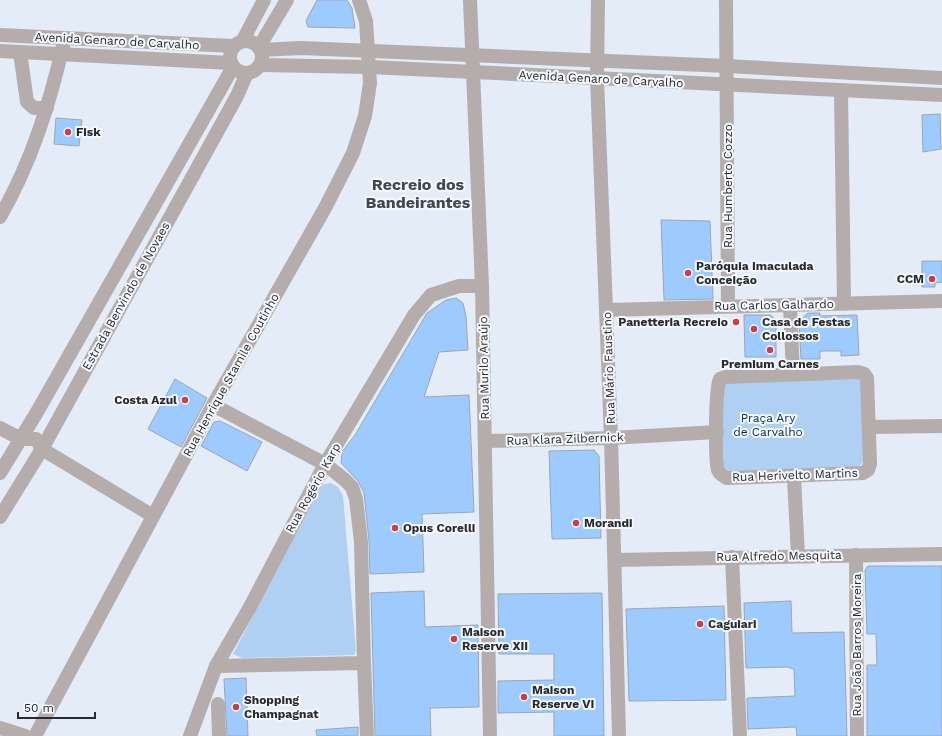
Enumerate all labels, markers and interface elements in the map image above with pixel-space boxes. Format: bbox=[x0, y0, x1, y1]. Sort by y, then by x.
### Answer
street label: Avenida Genaro de Carvalho bbox=[34, 30, 200, 52]
street label: Avenida Genaro de Carvalho bbox=[518, 68, 684, 90]
street label: Rua Humberto Cozzo bbox=[721, 124, 735, 248]
place label: Fisk bbox=[76, 125, 101, 139]
marker: Fisk bbox=[63, 127, 73, 137]
district label: Recreio dos Bandeirantes bbox=[366, 175, 471, 212]
street label: Estrada Benvindo de Novaes bbox=[79, 220, 173, 372]
place label: Paróquia Imaculada Conceição bbox=[696, 259, 814, 287]
marker: Paróquia Imaculada Conceição bbox=[683, 268, 693, 278]
place label: CCM bbox=[897, 272, 924, 286]
marker: CCM bbox=[927, 274, 937, 284]
street label: Rua Henrique Stamile Coutinho bbox=[180, 291, 282, 459]
street label: Rua Carlos Galhardo bbox=[714, 297, 834, 313]
street label: Rua Mário Faustino bbox=[600, 312, 618, 424]
place label: Panetteria Recreio bbox=[618, 315, 728, 329]
place label: Casa de Festas Collossos bbox=[762, 315, 851, 343]
street label: Rua Murilo Araújo bbox=[476, 316, 492, 420]
marker: Panetteria Recreio bbox=[731, 317, 741, 327]
marker: Casa de Festas Collossos bbox=[749, 324, 759, 334]
marker: Premium Carnes bbox=[765, 345, 775, 355]
place label: Premium Carnes bbox=[721, 357, 820, 371]
place label: Costa Azul bbox=[114, 393, 177, 407]
marker: Costa Azul bbox=[180, 395, 190, 405]
park label: Praça Ary de Carvalho bbox=[733, 411, 803, 439]
street label: Rua Klara Zilbernick bbox=[506, 430, 624, 448]
street label: Rua Rogério Karp bbox=[283, 441, 343, 535]
street label: Rua Herivelto Martins bbox=[732, 466, 858, 484]
place label: Morandi bbox=[584, 516, 633, 530]
marker: Morandi bbox=[571, 518, 581, 528]
place label: Opus Corelli bbox=[403, 521, 475, 535]
marker: Opus Corelli bbox=[390, 523, 400, 533]
street label: Rua Alfredo Mesquita bbox=[716, 548, 842, 564]
street label: Rua João Barros Moreira bbox=[850, 573, 864, 717]
place label: Caguiari bbox=[708, 617, 756, 631]
marker: Caguiari bbox=[695, 619, 705, 629]
place label: Maison Reserve XII bbox=[462, 625, 528, 653]
marker: Maison Reserve XII bbox=[449, 634, 459, 644]
place label: Maison Reserve VI bbox=[532, 683, 594, 711]
marker: Maison Reserve VI bbox=[519, 692, 529, 702]
place label: Shopping Champagnat bbox=[244, 693, 319, 721]
scale bar bbox=[18, 694, 95, 720]
text: 50 m bbox=[24, 701, 54, 715]
marker: Shopping Champagnat bbox=[231, 702, 241, 712]

